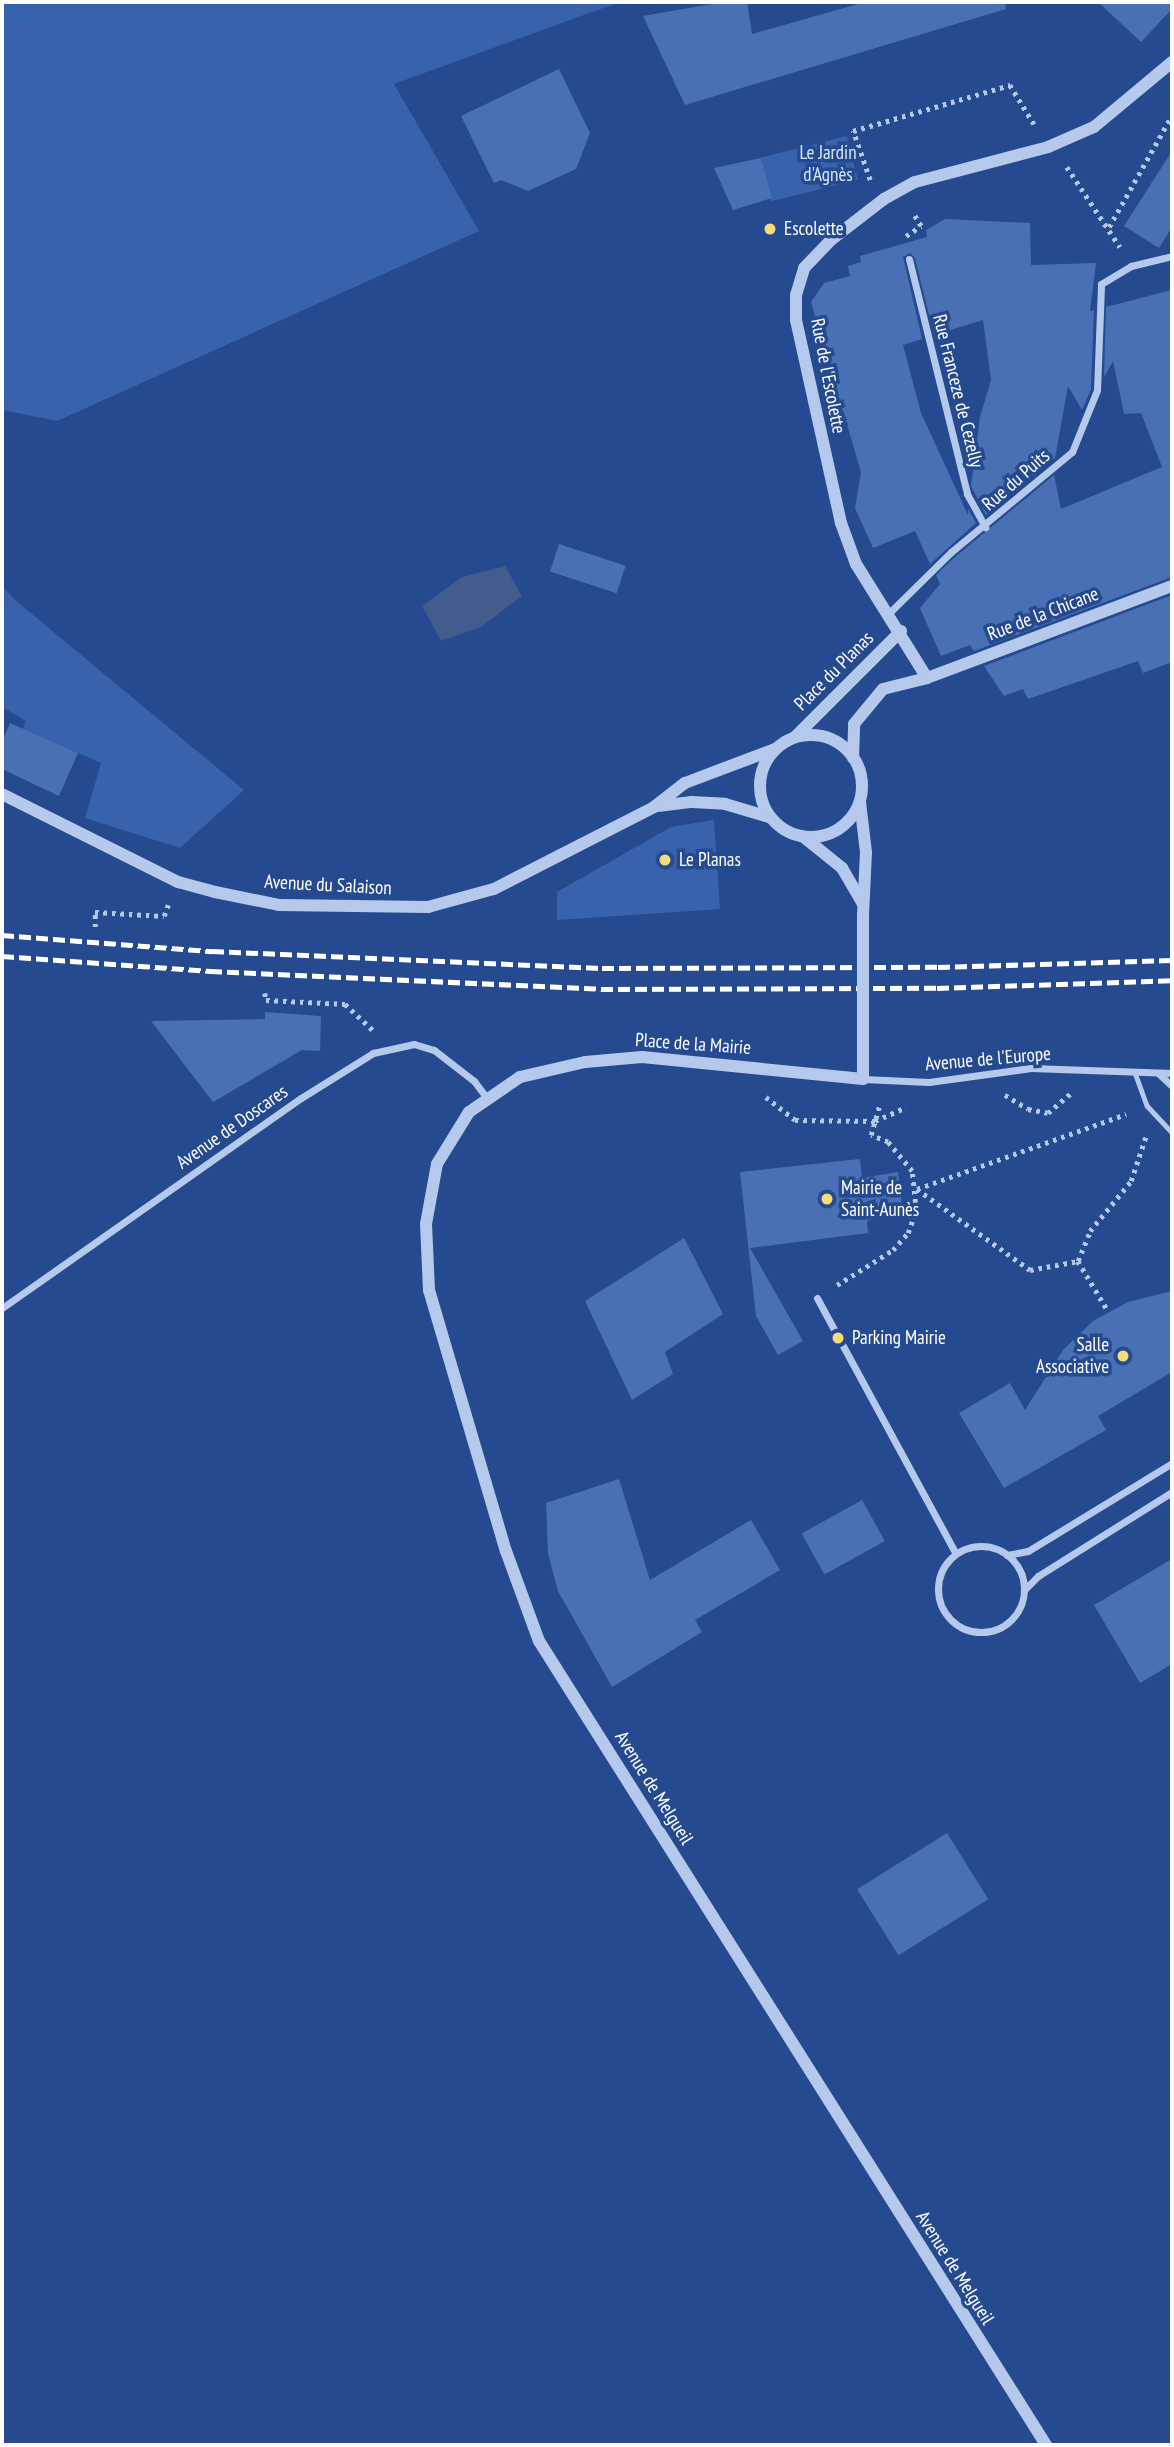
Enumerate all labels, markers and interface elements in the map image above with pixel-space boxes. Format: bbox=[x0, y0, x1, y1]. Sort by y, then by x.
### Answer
park label: Le Jardin d'Agnès bbox=[800, 142, 856, 186]
place label: Escolette bbox=[784, 218, 844, 240]
marker: Escolette bbox=[762, 221, 778, 237]
street label: Rue Franceze de Cezelly bbox=[928, 312, 988, 470]
street label: Rue de l'Escolette bbox=[806, 316, 850, 436]
street label: Rue du Puits bbox=[978, 445, 1054, 515]
street label: Rue de la Chicane bbox=[984, 582, 1102, 646]
street label: Place du Planas bbox=[790, 627, 878, 715]
place label: Le Planas bbox=[679, 849, 741, 871]
marker: Le Planas bbox=[657, 852, 673, 868]
street label: Avenue du Salaison bbox=[264, 870, 392, 900]
street label: Place de la Mairie bbox=[634, 1029, 752, 1059]
street label: Avenue de l'Europe bbox=[924, 1042, 1052, 1076]
street label: Avenue de Doscares bbox=[172, 1080, 292, 1174]
place label: Mairie de Saint-Aunès bbox=[841, 1177, 919, 1221]
marker: Mairie de Saint-Aunès bbox=[819, 1191, 835, 1207]
place label: Parking Mairie bbox=[852, 1327, 946, 1349]
marker: Parking Mairie bbox=[830, 1330, 846, 1346]
place label: Salle Associative bbox=[1036, 1334, 1109, 1378]
marker: Salle Associative bbox=[1115, 1348, 1131, 1364]
street label: Avenue de Melgueil bbox=[610, 1727, 698, 1849]
street label: Avenue de Melgueil bbox=[911, 2207, 999, 2329]

